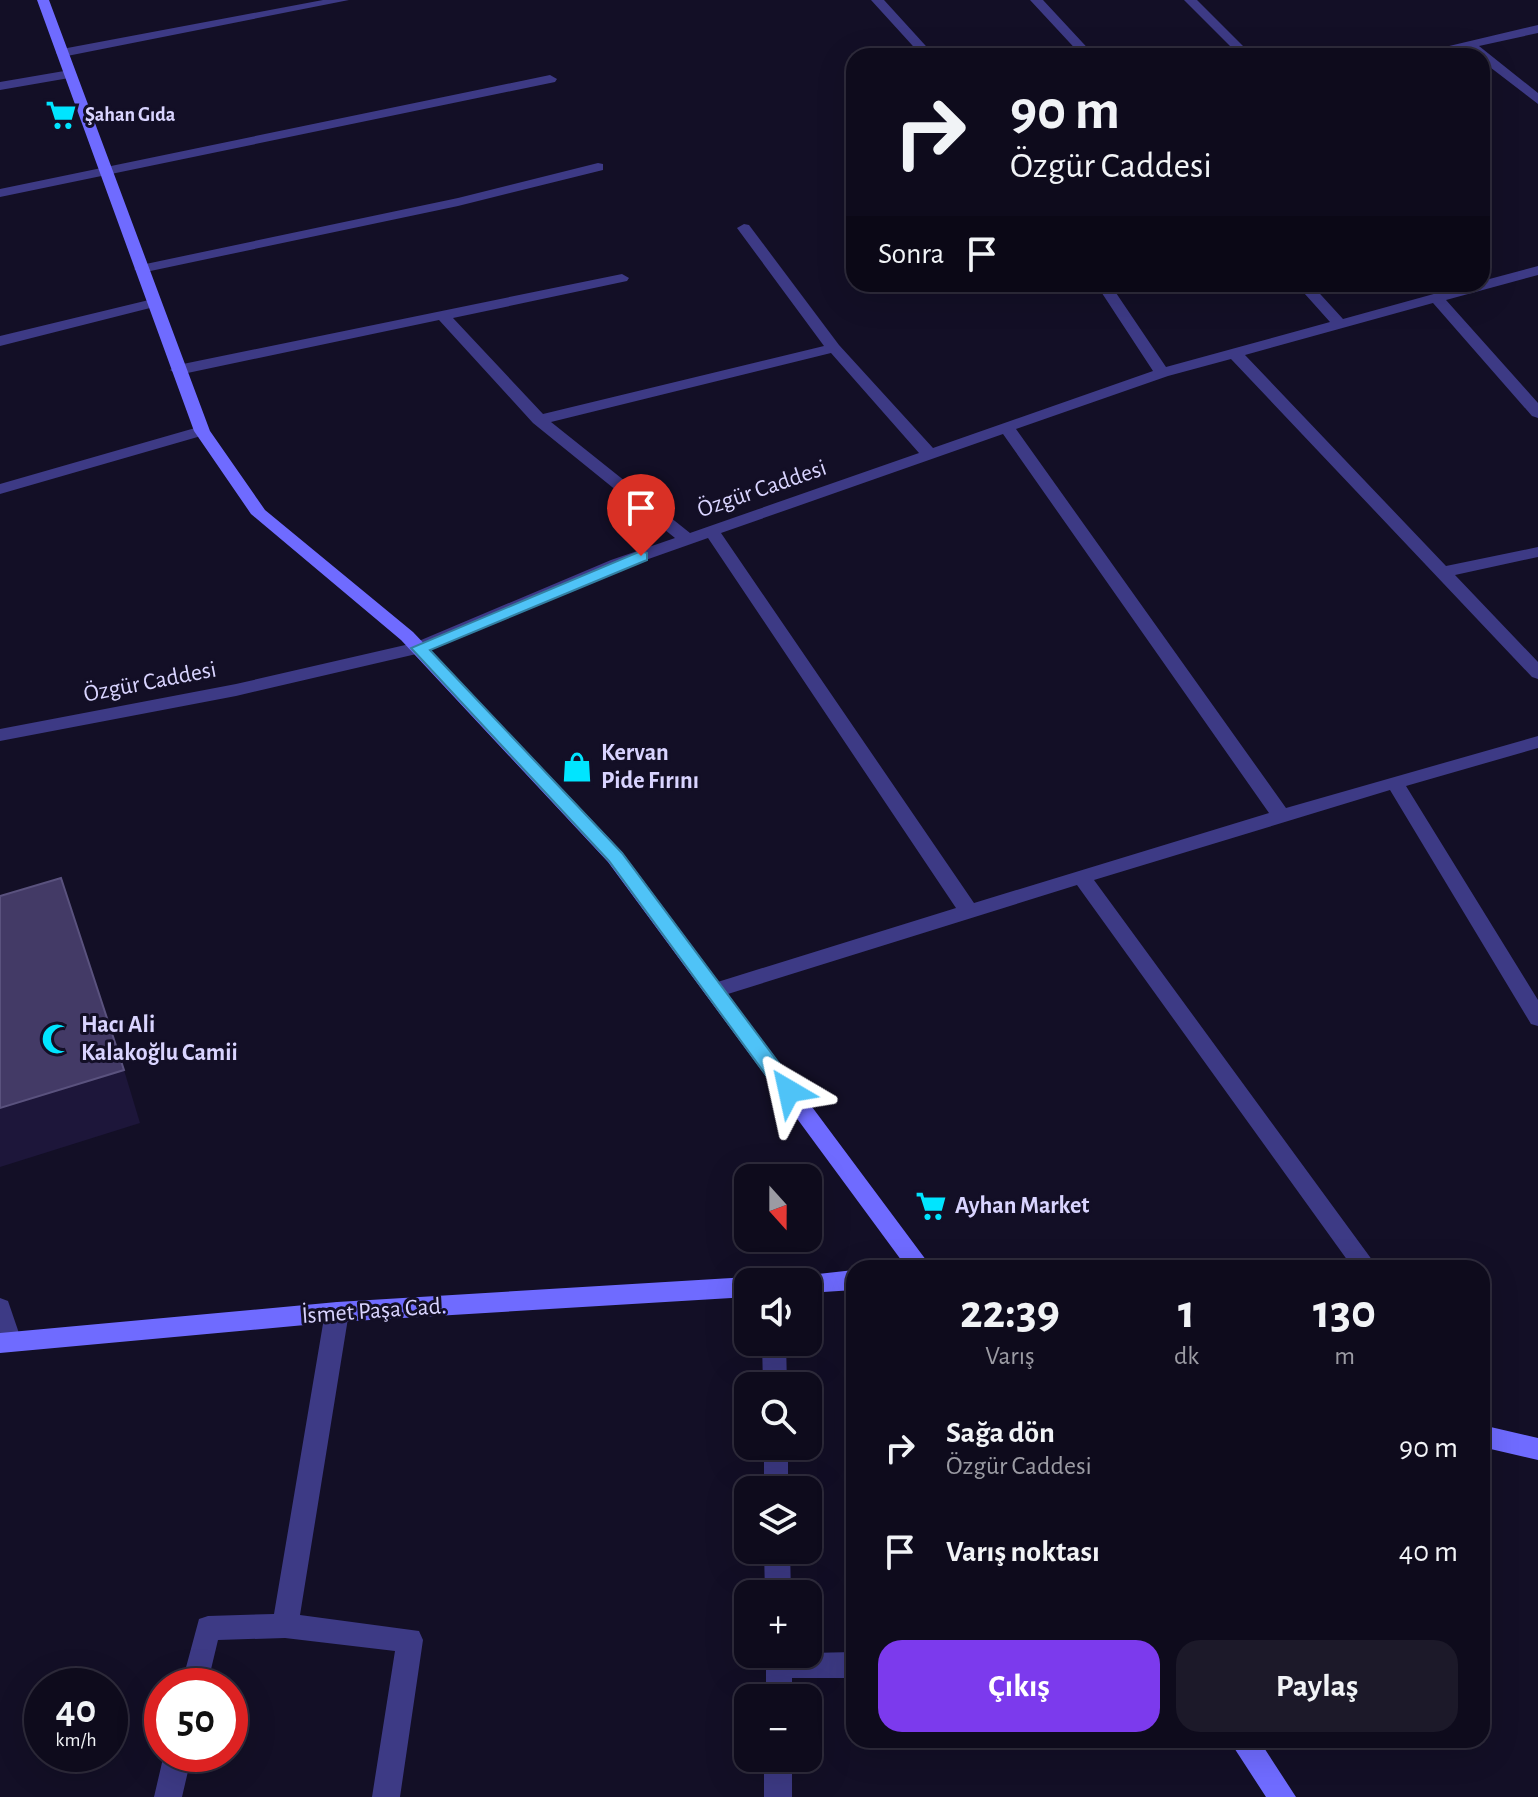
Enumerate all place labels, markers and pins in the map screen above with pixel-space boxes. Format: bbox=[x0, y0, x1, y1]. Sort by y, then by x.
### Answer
supermarket icon: Şahan Gıda bbox=[44, 98, 78, 132]
place label: Şahan Gıda bbox=[85, 105, 176, 125]
pin bbox=[607, 474, 675, 556]
place label: Kervan Pide Fırını bbox=[601, 741, 699, 793]
shop icon: Kervan Pide Fırını bbox=[560, 750, 594, 784]
place label: Hacı Ali Kalakoğlu Camii bbox=[81, 1013, 238, 1065]
mosque icon: Hacı Ali Kalakoğlu Camii bbox=[40, 1022, 74, 1056]
supermarket icon: Ayhan Market bbox=[914, 1189, 948, 1223]
place label: Ayhan Market bbox=[955, 1194, 1089, 1218]

